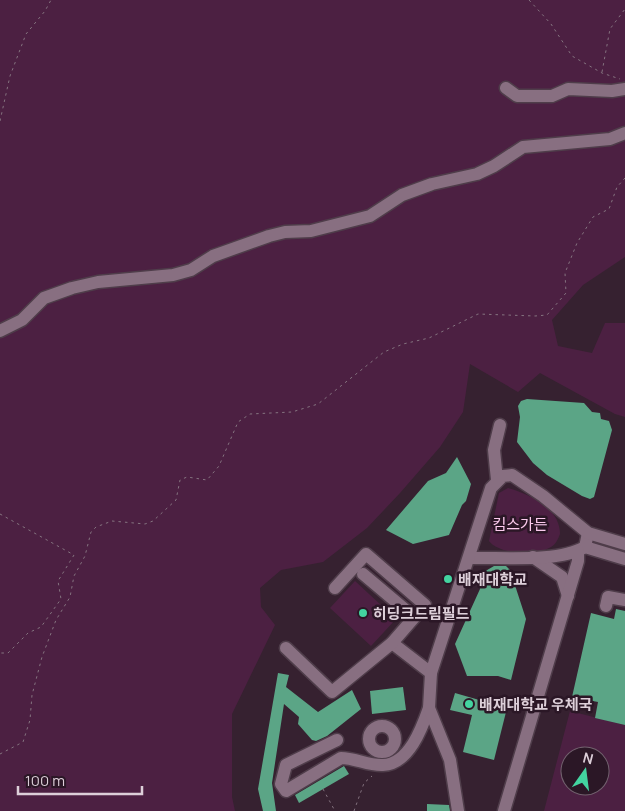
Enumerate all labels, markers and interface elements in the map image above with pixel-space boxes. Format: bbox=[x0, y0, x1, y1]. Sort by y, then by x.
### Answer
park label: 킴스가든 bbox=[492, 514, 548, 535]
place label: 배재대학교 bbox=[458, 569, 527, 590]
marker: 배재대학교 bbox=[442, 573, 454, 585]
place label: 히딩크드림필드 bbox=[373, 603, 470, 624]
marker: 히딩크드림필드 bbox=[357, 607, 369, 619]
place label: 배재대학교 우체국 bbox=[479, 694, 593, 715]
marker: 배재대학교 우체국 bbox=[463, 698, 475, 710]
north arrow bbox=[560, 746, 610, 796]
text: N bbox=[581, 747, 595, 768]
scale bar bbox=[18, 764, 141, 796]
text: 100 m bbox=[25, 770, 65, 791]

